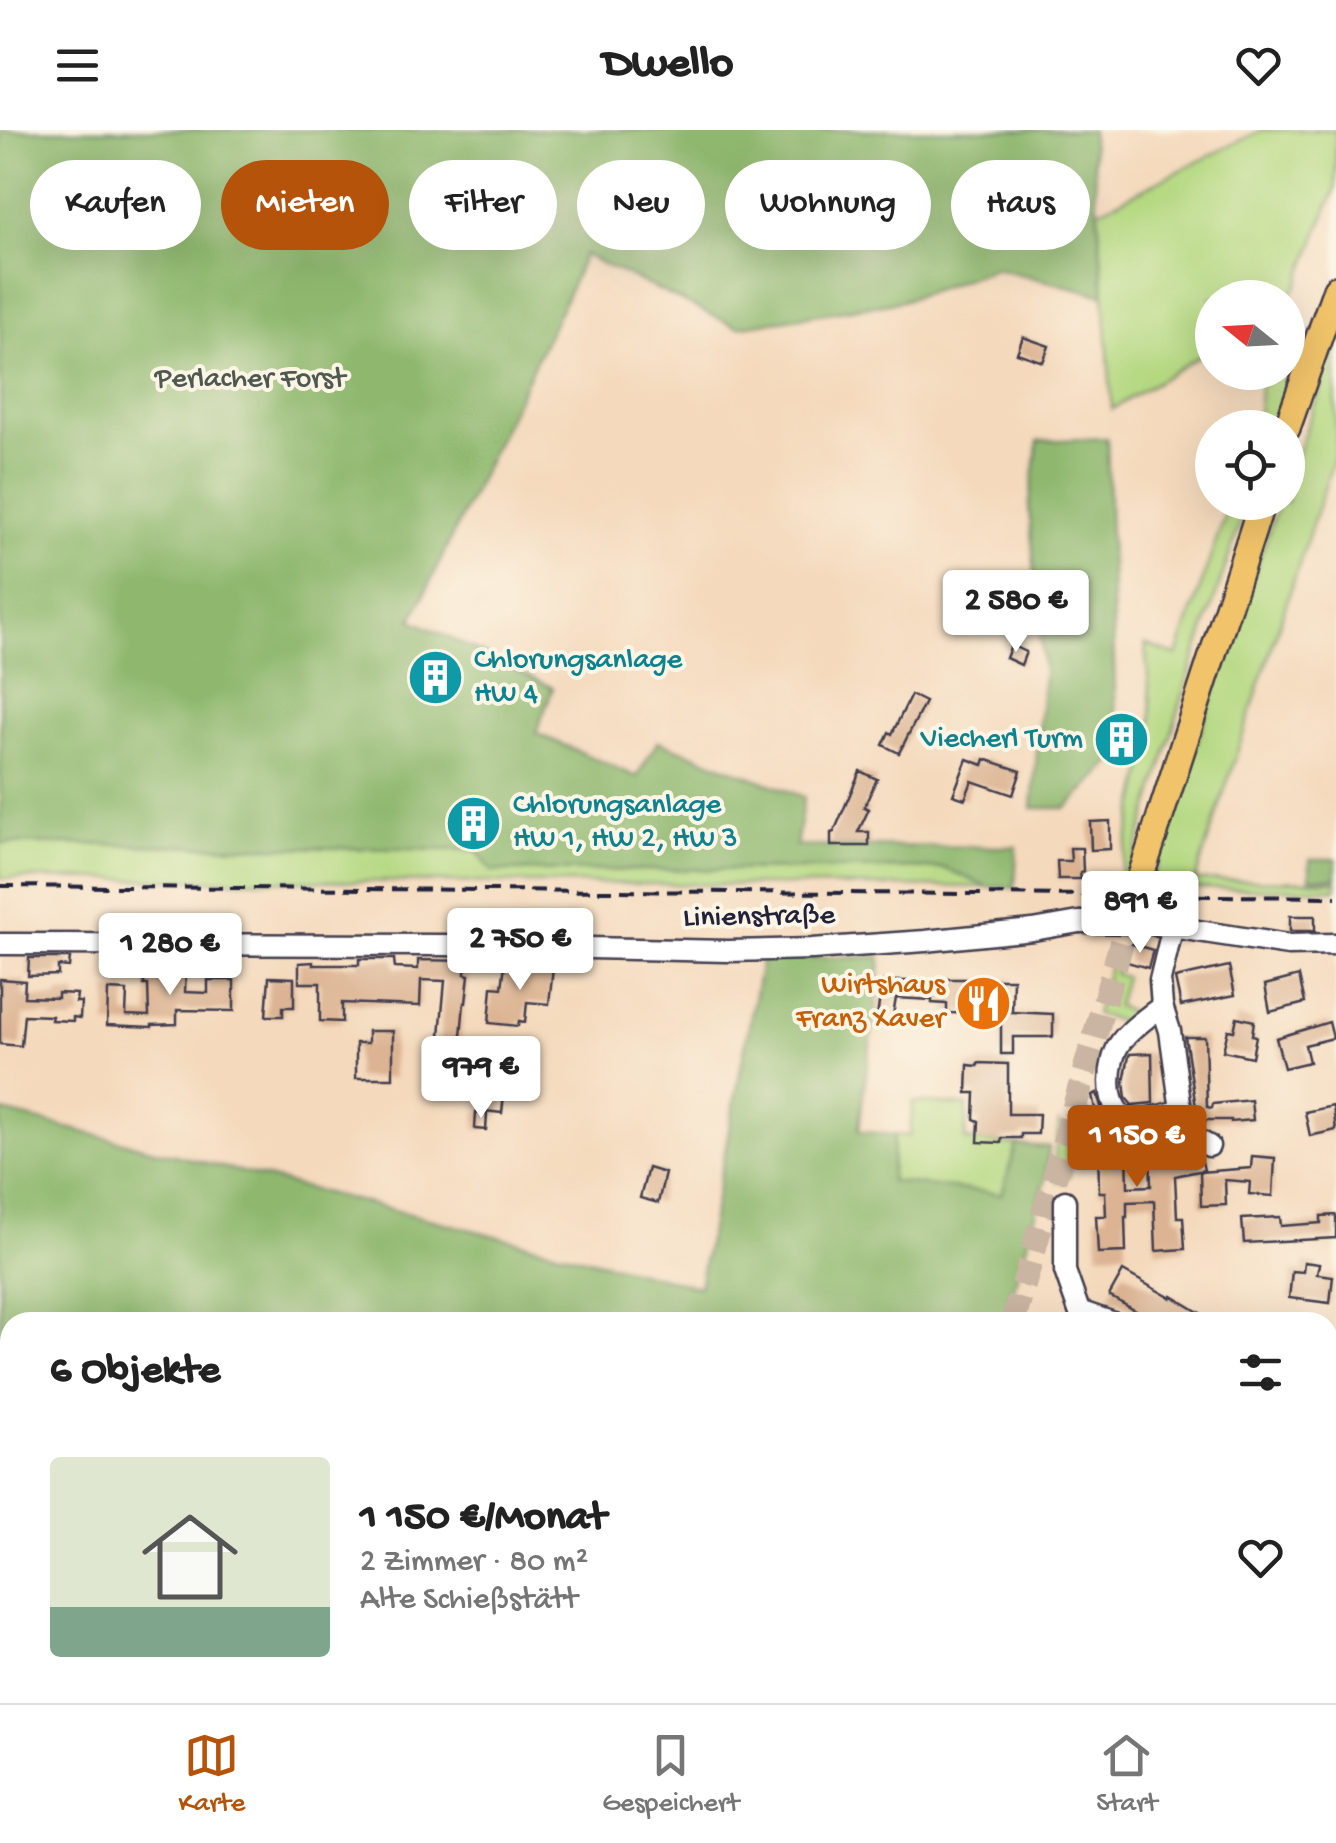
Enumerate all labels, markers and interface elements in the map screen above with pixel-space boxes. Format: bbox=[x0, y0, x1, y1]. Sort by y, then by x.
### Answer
icon: menu bbox=[50, 38, 105, 93]
icon: heart bbox=[1231, 38, 1286, 93]
text: Dwello bbox=[603, 39, 733, 92]
chip: Kaufen bbox=[30, 160, 201, 250]
chip: Mieten bbox=[221, 160, 389, 250]
chip: Filter bbox=[409, 160, 557, 250]
chip: Neu bbox=[577, 160, 705, 250]
chip: Wohnung bbox=[725, 160, 931, 250]
chip: Haus bbox=[951, 160, 1090, 250]
north arrow bbox=[1195, 280, 1305, 390]
map controls bbox=[1195, 280, 1305, 520]
park label: Perlacher Forst bbox=[154, 363, 348, 398]
button: locate bbox=[1195, 410, 1305, 520]
pin: 2 580 € bbox=[924, 570, 1108, 655]
text: 2 580 € bbox=[965, 583, 1067, 621]
place label: Chlorungsanlage HW 4 bbox=[474, 644, 683, 713]
building icon: Chlorungsanlage HW 4 bbox=[405, 648, 465, 708]
building icon: Viecherl Turm bbox=[1092, 710, 1152, 770]
place label: Viecherl Turm bbox=[920, 723, 1083, 758]
place label: Chlorungsanlage HW 1, HW 2, HW 3 bbox=[513, 789, 738, 858]
building icon: Chlorungsanlage HW 1, HW 2, HW 3 bbox=[444, 793, 504, 853]
pin: 891 € bbox=[1070, 871, 1210, 956]
text: 891 € bbox=[1103, 884, 1177, 922]
street label: Linienstraße bbox=[683, 899, 836, 937]
pin: 2 750 € bbox=[428, 908, 612, 993]
pin: 1 280 € bbox=[78, 913, 262, 998]
text: 2 750 € bbox=[469, 921, 571, 959]
text: 1 280 € bbox=[121, 926, 219, 964]
place label: Wirtshaus Franz Xaver bbox=[795, 969, 947, 1038]
restaurant icon: Wirtshaus Franz Xaver bbox=[954, 973, 1014, 1033]
pin: 979 € bbox=[411, 1036, 551, 1121]
text: 979 € bbox=[443, 1049, 519, 1087]
pin: 1 150 € bbox=[1045, 1105, 1229, 1190]
text: 1 150 € bbox=[1089, 1118, 1185, 1156]
icon: filters bbox=[1233, 1345, 1288, 1400]
text: 6 Objekte bbox=[50, 1348, 220, 1397]
text: 1 150 €/Monat bbox=[360, 1495, 606, 1544]
icon: home bbox=[130, 1497, 250, 1617]
icon: heart bbox=[1233, 1530, 1288, 1585]
text: 2 Zimmer · 80 m² bbox=[360, 1544, 588, 1582]
text: Alte Schießstätt bbox=[360, 1582, 578, 1620]
tab: Karte bbox=[178, 1728, 245, 1821]
tab: Gespeichert bbox=[602, 1728, 739, 1821]
tab: Start bbox=[1096, 1728, 1158, 1821]

